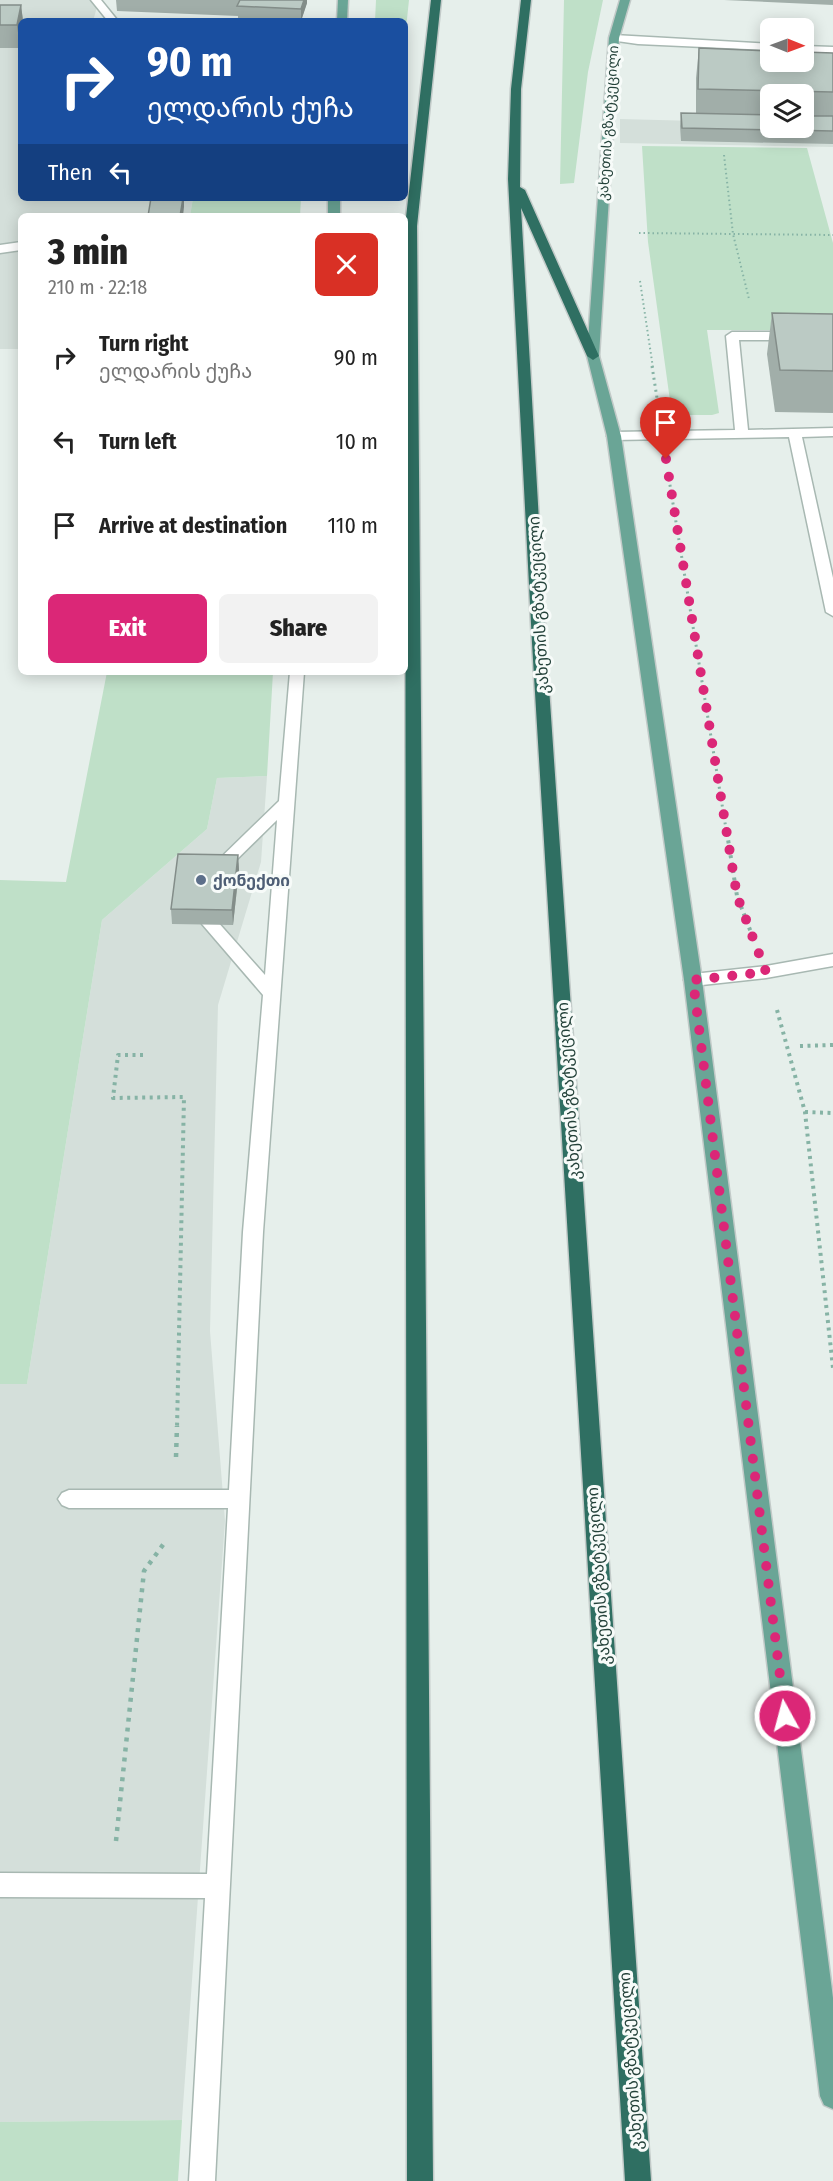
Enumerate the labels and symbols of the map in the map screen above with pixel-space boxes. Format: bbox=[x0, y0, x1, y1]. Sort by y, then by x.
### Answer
north arrow bbox=[760, 18, 814, 72]
street label: კახეთის გზატკეცილი bbox=[595, 45, 622, 201]
pin bbox=[640, 397, 691, 459]
street label: კახეთის გზატკეცილი bbox=[524, 516, 554, 694]
place label: ქონექთი bbox=[213, 871, 290, 890]
marker: ქონექთი bbox=[194, 873, 208, 887]
street label: კახეთის გზატკეცილი bbox=[553, 1001, 585, 1180]
street label: კახეთის გზატკეცილი bbox=[583, 1486, 615, 1665]
position arrow bbox=[753, 1684, 817, 1748]
street label: კახეთის გზატკეცილი bbox=[615, 1971, 647, 2150]

